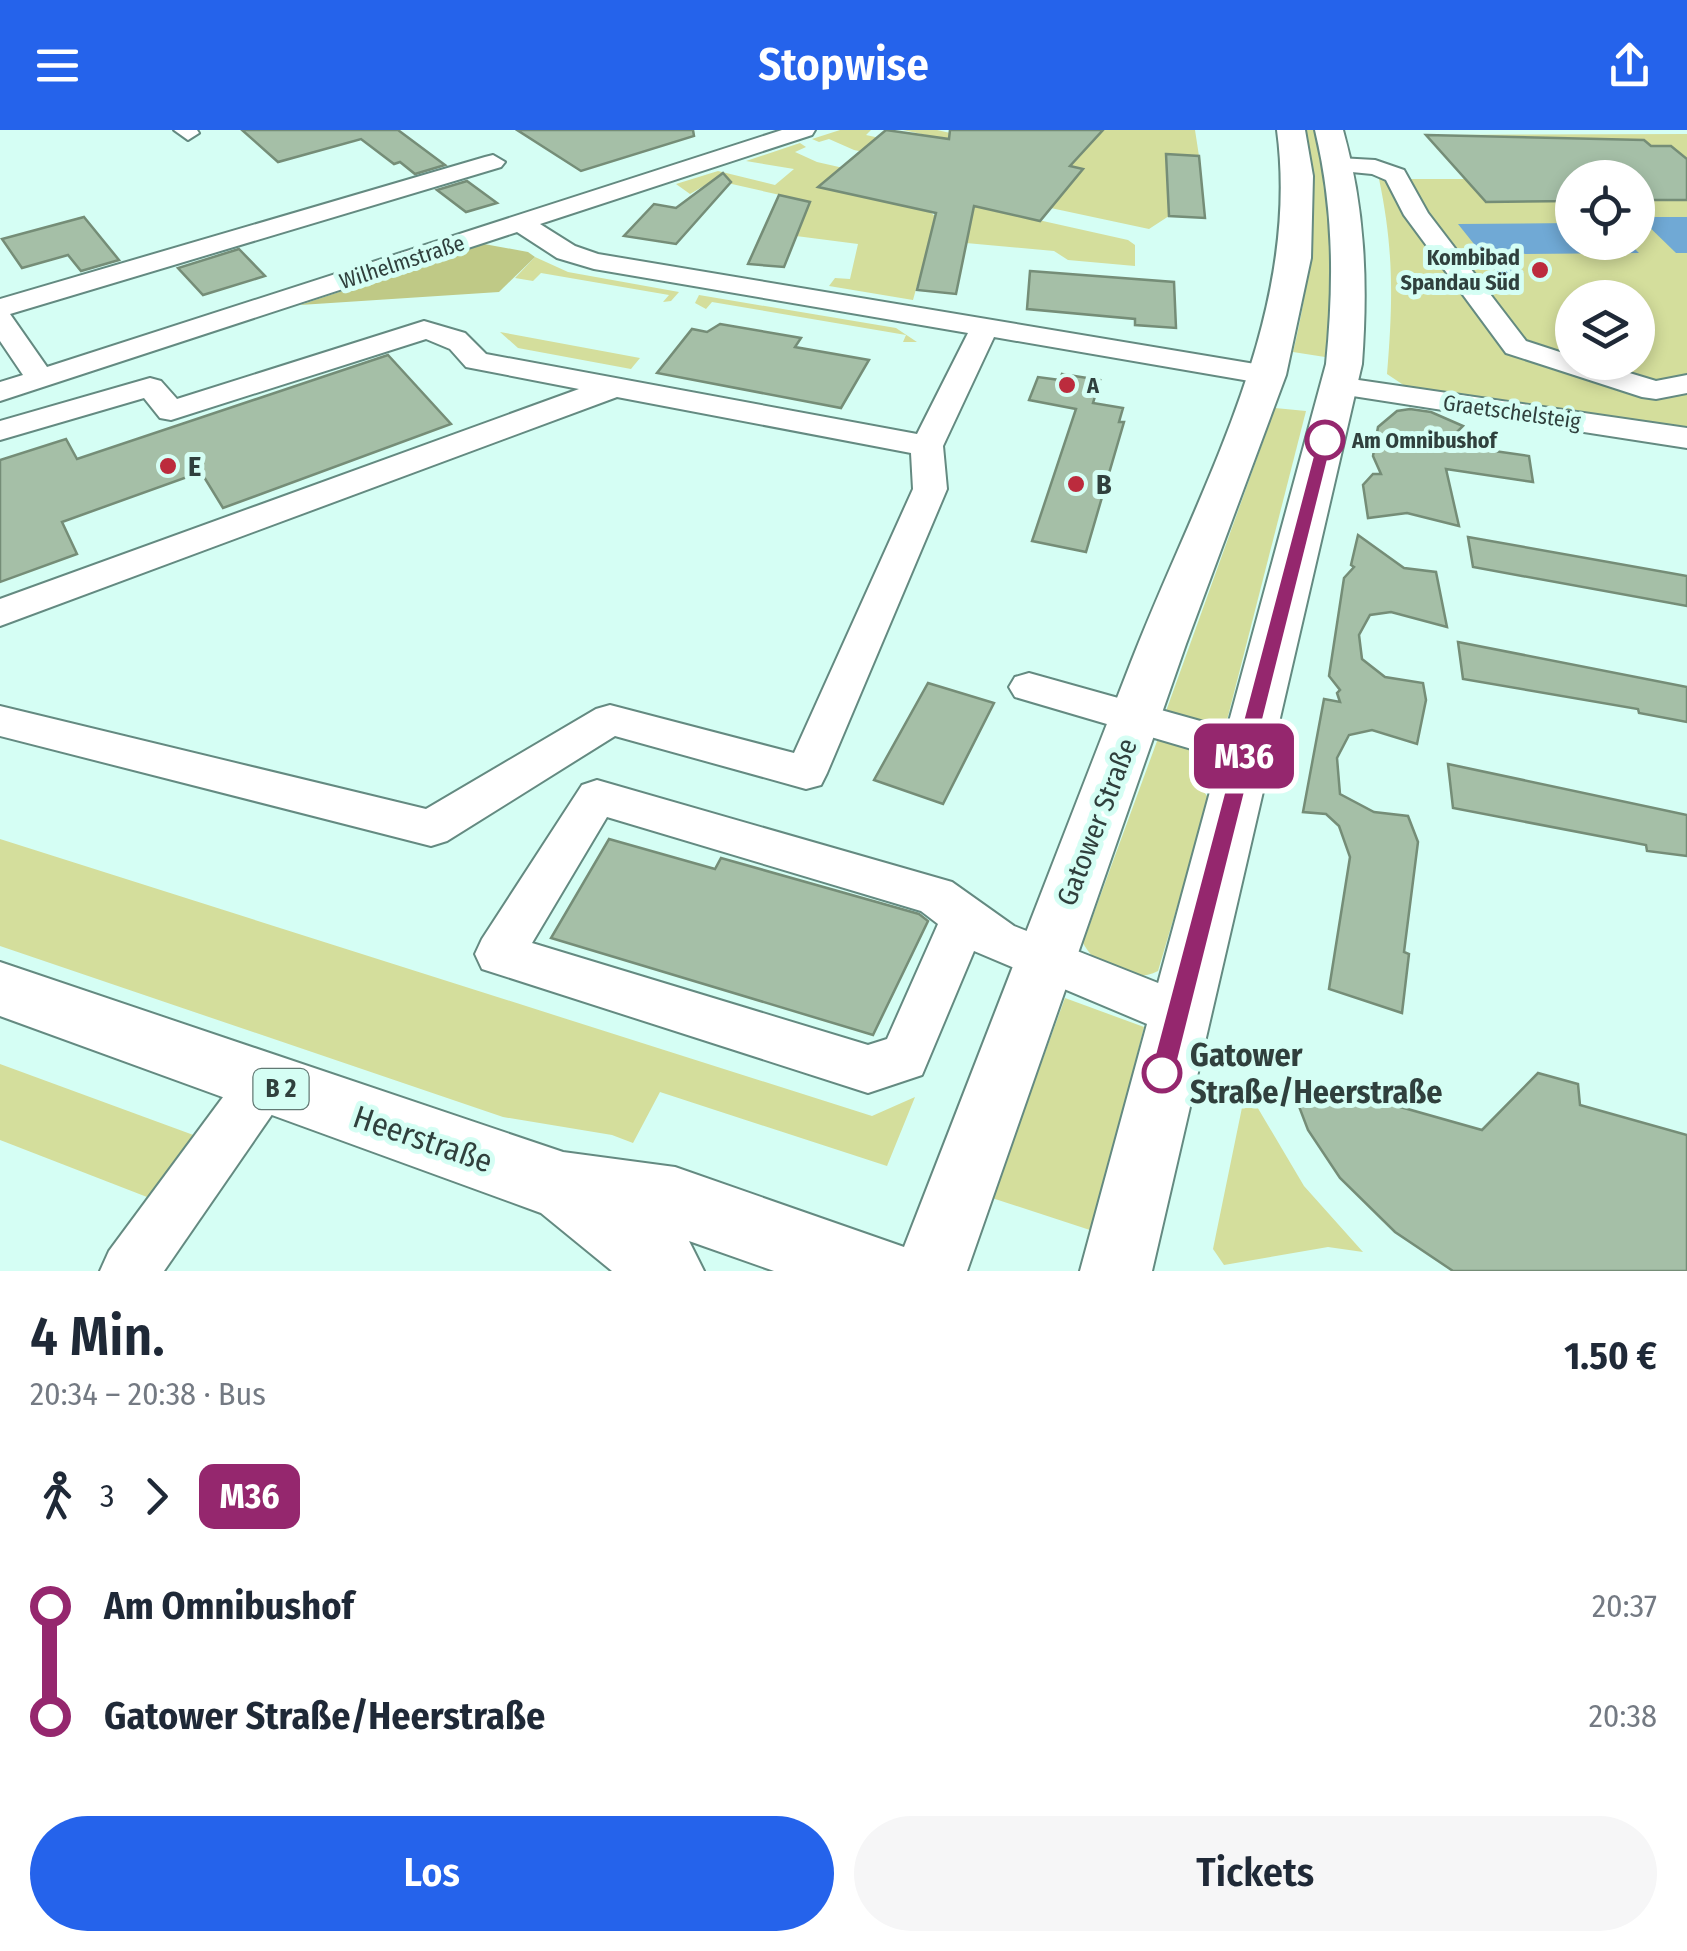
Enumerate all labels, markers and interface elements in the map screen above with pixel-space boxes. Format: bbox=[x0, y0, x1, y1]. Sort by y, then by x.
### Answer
icon: menu bbox=[30, 38, 85, 93]
text: Stopwise bbox=[758, 38, 929, 92]
icon: share bbox=[1602, 38, 1657, 93]
map controls bbox=[1555, 160, 1655, 380]
button: locate bbox=[1555, 160, 1655, 260]
street label: Wilhelmstraße bbox=[336, 229, 468, 295]
place label: Kombibad Spandau Süd bbox=[1401, 244, 1520, 296]
marker: Kombibad Spandau Süd bbox=[1529, 259, 1551, 281]
button: layers bbox=[1555, 280, 1655, 380]
place label: A bbox=[1086, 372, 1100, 399]
marker: A bbox=[1056, 374, 1078, 396]
street label: Graetschelsteig bbox=[1442, 389, 1583, 435]
marker: Am Omnibushof bbox=[1306, 421, 1344, 459]
place label: Am Omnibushof bbox=[1351, 427, 1498, 454]
place label: E bbox=[188, 450, 201, 483]
marker: E bbox=[157, 455, 179, 477]
place label: B bbox=[1096, 468, 1112, 501]
marker: B bbox=[1065, 473, 1087, 495]
line badge: M36 bbox=[1186, 724, 1302, 788]
street label: Gatower Straße bbox=[1050, 734, 1144, 910]
text: M36 bbox=[1214, 735, 1274, 777]
place label: Gatower Straße/Heerstraße bbox=[1190, 1036, 1442, 1111]
marker: Gatower Straße/Heerstraße bbox=[1143, 1054, 1181, 1092]
road number: B 2 bbox=[254, 1069, 308, 1109]
street label: Heerstraße bbox=[348, 1097, 498, 1181]
text: 4 Min. bbox=[30, 1304, 165, 1370]
text: 1.50 € bbox=[1564, 1333, 1657, 1379]
text: 20:34 – 20:38 · Bus bbox=[30, 1375, 266, 1413]
icon: walk bbox=[30, 1469, 85, 1524]
icon: forward bbox=[129, 1469, 184, 1524]
text: M36 bbox=[219, 1475, 280, 1517]
text: 3 bbox=[100, 1477, 114, 1515]
text: Am Omnibushof bbox=[104, 1583, 354, 1629]
text: 20:37 bbox=[1592, 1587, 1657, 1625]
text: Gatower Straße/Heerstraße bbox=[104, 1693, 545, 1739]
text: 20:38 bbox=[1589, 1697, 1657, 1735]
button: Los bbox=[30, 1816, 834, 1931]
button: Tickets bbox=[854, 1816, 1657, 1931]

